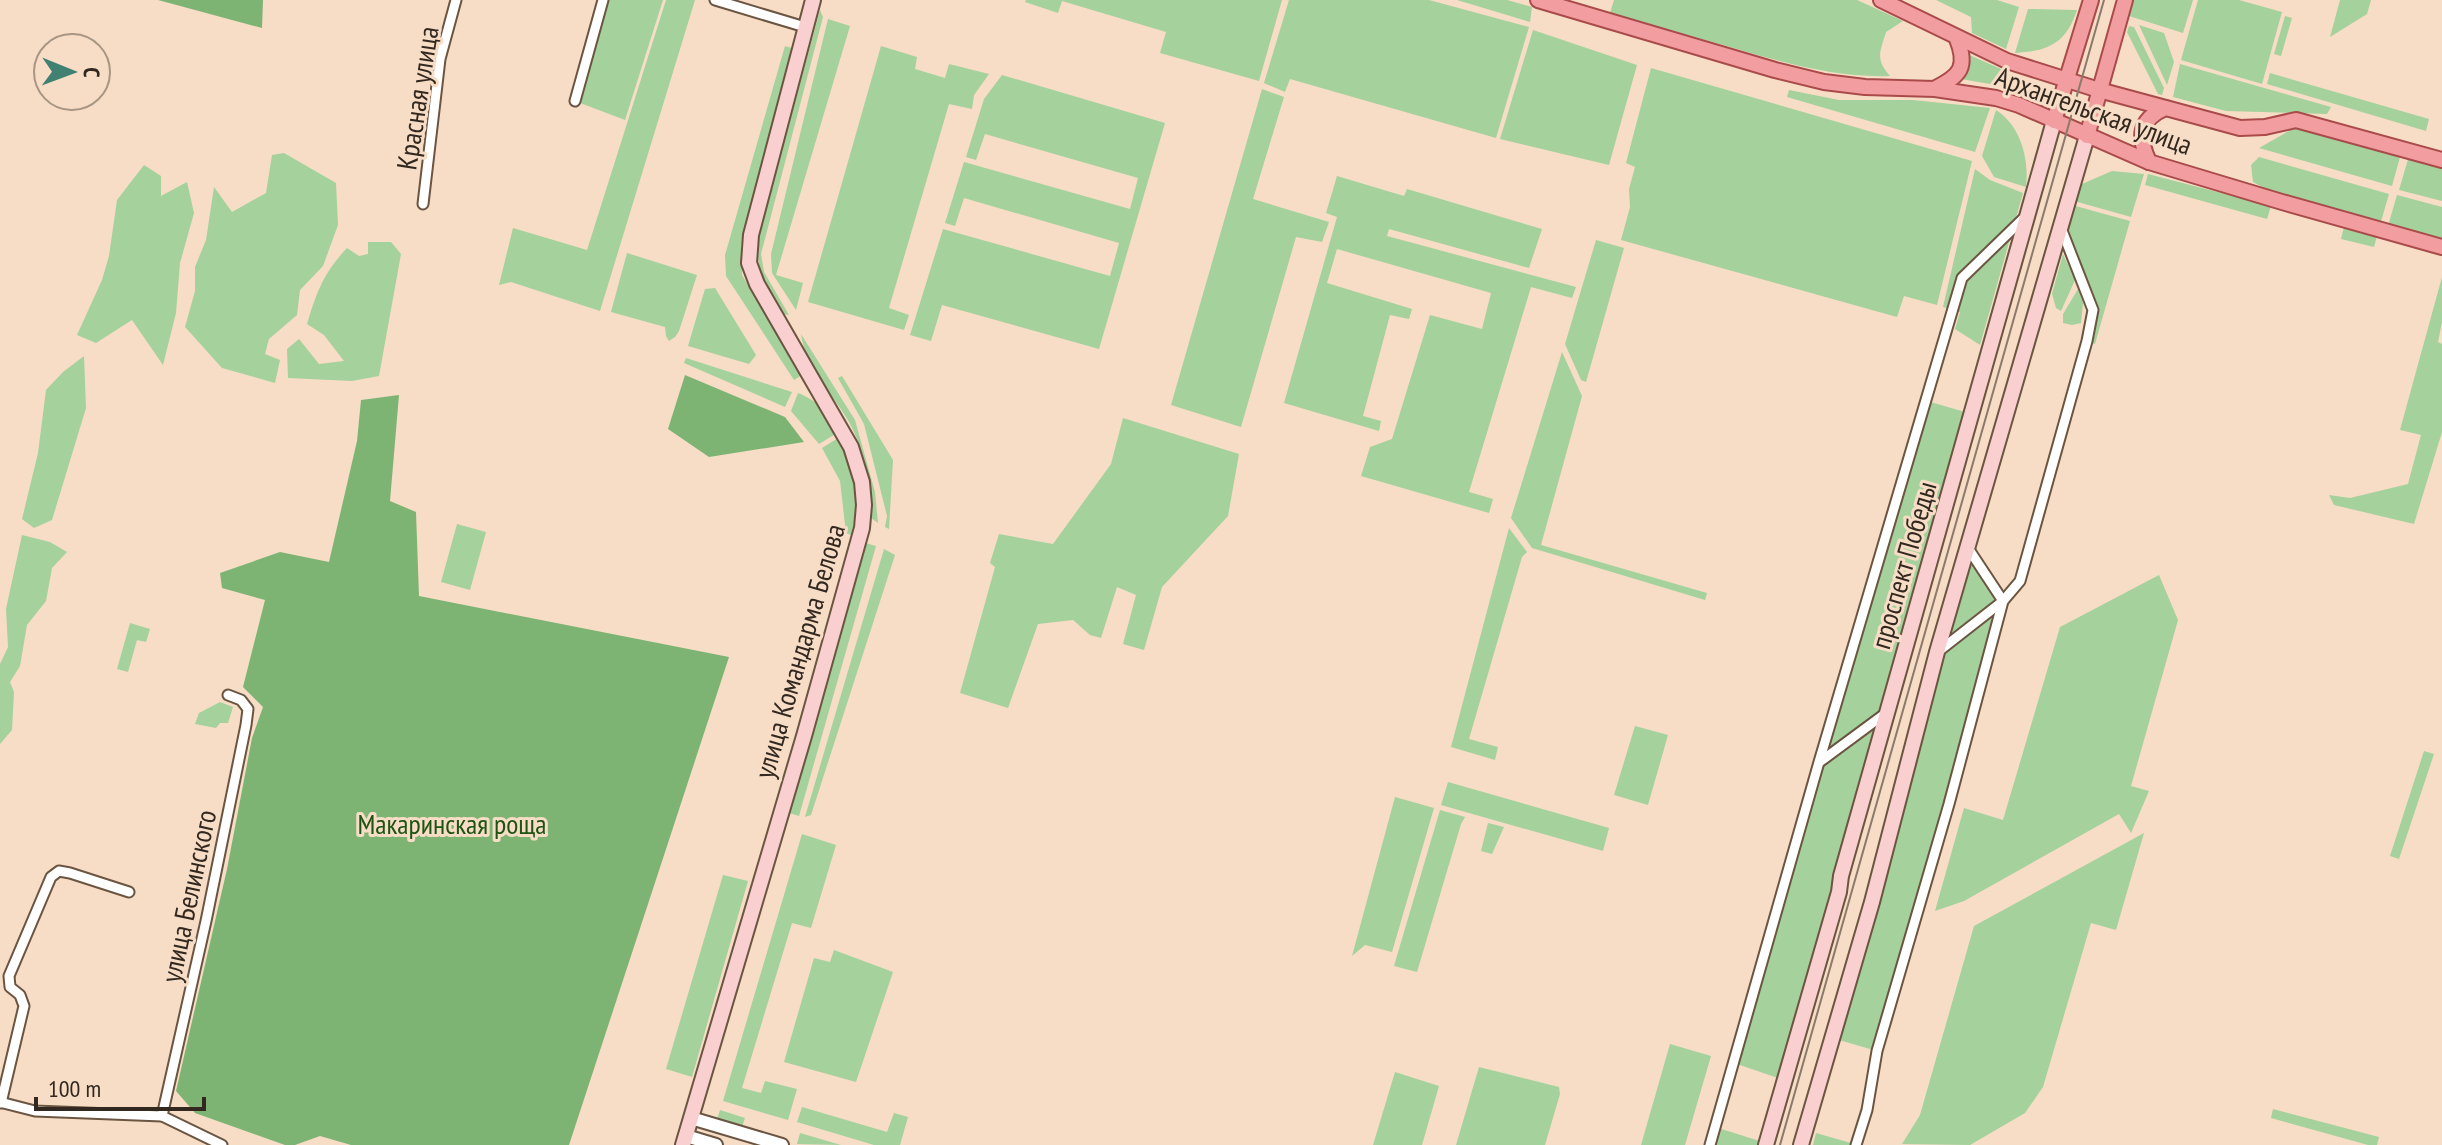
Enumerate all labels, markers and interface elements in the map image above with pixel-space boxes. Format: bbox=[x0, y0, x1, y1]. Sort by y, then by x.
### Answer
street label: Красная улица bbox=[387, 24, 447, 172]
north arrow bbox=[32, 32, 112, 112]
street label: Архангельская улица bbox=[1991, 57, 2197, 163]
text: С bbox=[78, 67, 106, 78]
street label: проспект Победы bbox=[1861, 477, 1945, 653]
street label: улица Командарма Белова bbox=[745, 520, 853, 782]
park label: Макаринская роща bbox=[357, 805, 547, 842]
street label: улица Белинского bbox=[152, 806, 224, 986]
scale bar bbox=[36, 1061, 204, 1111]
text: 100 m bbox=[48, 1073, 101, 1104]

